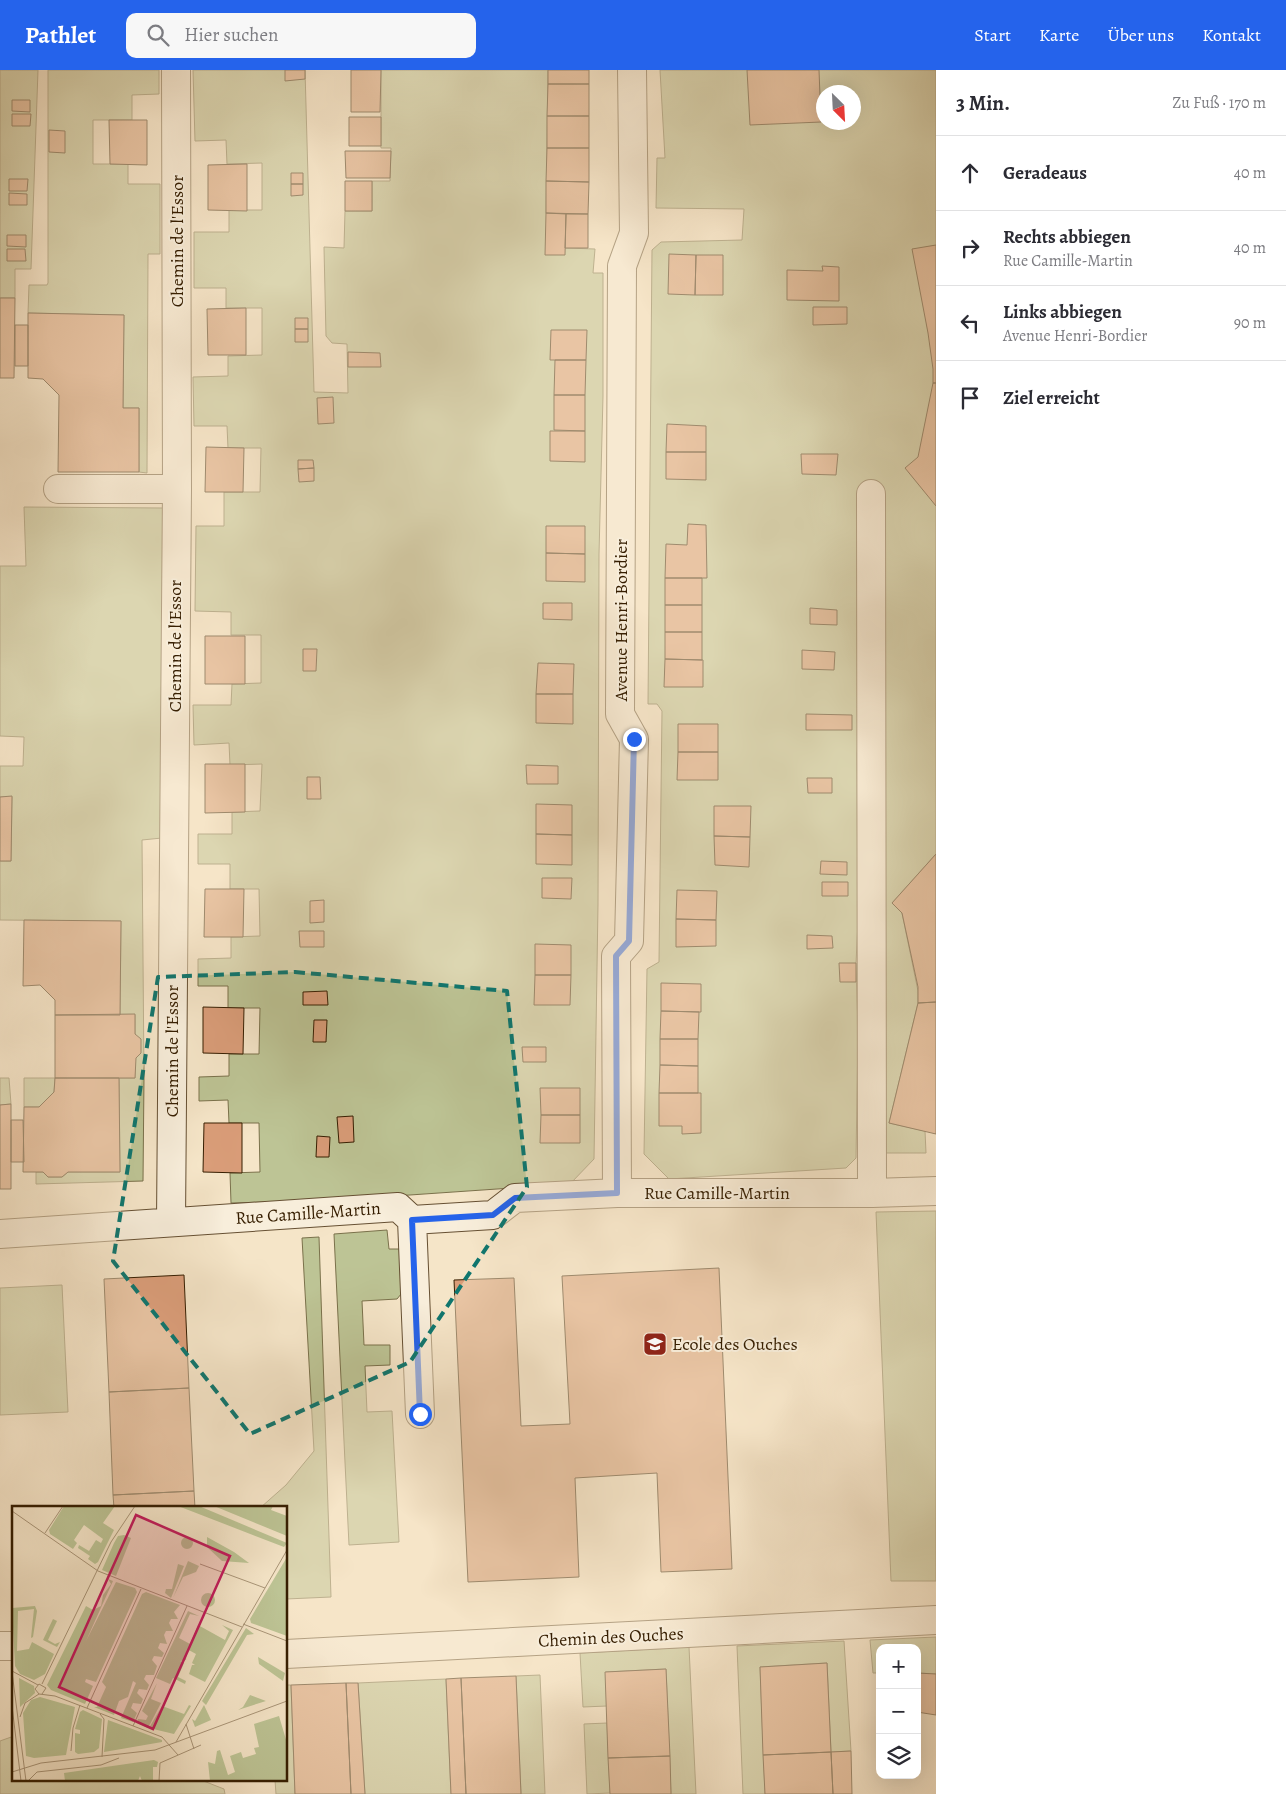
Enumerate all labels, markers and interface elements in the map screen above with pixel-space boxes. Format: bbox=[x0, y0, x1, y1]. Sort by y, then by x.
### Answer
search box bbox=[126, 13, 476, 58]
text: Pathlet bbox=[25, 19, 96, 51]
icon: search bbox=[144, 21, 172, 49]
text: Hier suchen bbox=[184, 22, 278, 48]
text: Start bbox=[974, 23, 1011, 47]
text: Karte bbox=[1039, 23, 1079, 47]
text: Über uns bbox=[1107, 23, 1174, 47]
text: Kontakt bbox=[1202, 23, 1261, 47]
north arrow bbox=[816, 85, 861, 130]
text: 3 Min. bbox=[956, 89, 1010, 117]
text: Zu Fuß · 170 m bbox=[1172, 92, 1266, 114]
icon: ahead bbox=[956, 159, 984, 187]
text: Geradeaus bbox=[1003, 160, 1087, 186]
text: 40 m bbox=[1234, 162, 1266, 184]
street label: Chemin de l'Essor bbox=[165, 175, 189, 307]
text: Rechts abbiegen bbox=[1003, 224, 1131, 250]
icon: right bbox=[956, 234, 984, 262]
text: 40 m bbox=[1234, 237, 1266, 259]
text: Rue Camille-Martin bbox=[1003, 250, 1133, 272]
text: Links abbiegen bbox=[1003, 299, 1122, 325]
icon: left bbox=[956, 309, 984, 337]
text: 90 m bbox=[1234, 312, 1266, 334]
text: Avenue Henri-Bordier bbox=[1003, 325, 1147, 347]
icon: arrive bbox=[956, 384, 984, 412]
text: Ziel erreicht bbox=[1003, 385, 1100, 411]
street label: Avenue Henri-Bordier bbox=[609, 539, 633, 702]
street label: Chemin de l'Essor bbox=[163, 580, 187, 712]
route end bbox=[623, 728, 646, 751]
street label: Chemin de l'Essor bbox=[160, 985, 184, 1117]
street label: Rue Camille-Martin bbox=[644, 1181, 790, 1205]
street label: Rue Camille-Martin bbox=[234, 1196, 382, 1230]
school or university icon: Ecole des Ouches bbox=[642, 1331, 668, 1357]
place label: Ecole des Ouches bbox=[672, 1332, 798, 1356]
route start bbox=[409, 1403, 432, 1426]
inset map bbox=[12, 1506, 288, 1782]
street label: Chemin des Ouches bbox=[538, 1621, 684, 1653]
map controls bbox=[876, 1644, 921, 1779]
button: + bbox=[876, 1644, 921, 1689]
button: − bbox=[876, 1689, 921, 1734]
button: layers bbox=[876, 1734, 921, 1779]

